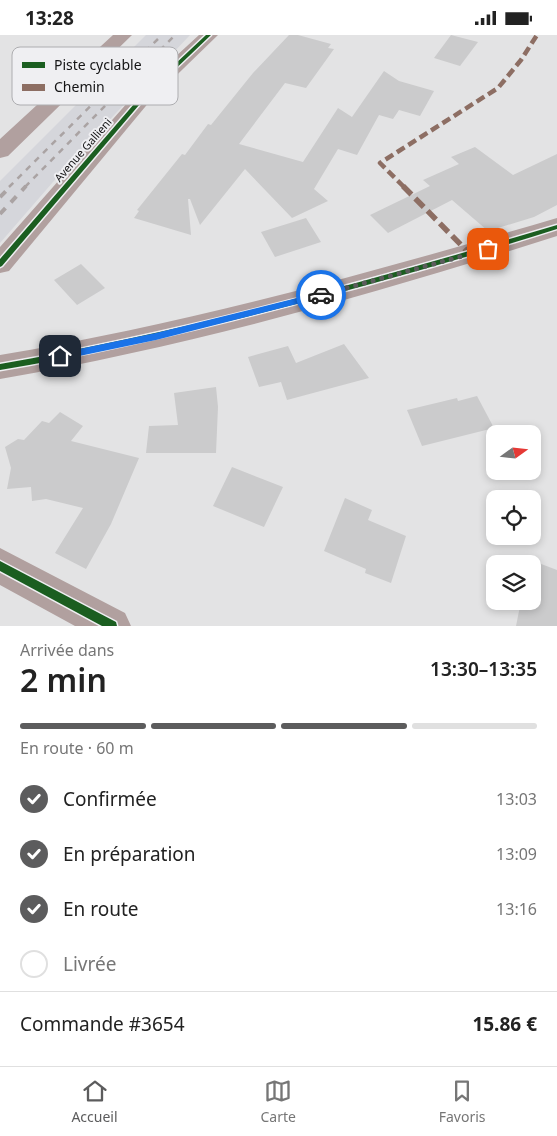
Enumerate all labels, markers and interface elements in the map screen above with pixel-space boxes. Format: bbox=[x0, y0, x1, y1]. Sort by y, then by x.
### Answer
text: 13:28 bbox=[25, 5, 74, 31]
legend bbox=[12, 47, 178, 105]
text: Piste cyclable bbox=[54, 55, 142, 74]
text: Chemin bbox=[54, 77, 105, 96]
street label: Avenue Gallieni bbox=[51, 115, 115, 185]
pin bbox=[467, 228, 509, 270]
icon: bag bbox=[474, 235, 502, 263]
courier bbox=[296, 270, 346, 320]
icon: car bbox=[307, 281, 335, 309]
pin bbox=[39, 335, 81, 377]
icon: home bbox=[46, 342, 74, 370]
north arrow bbox=[486, 425, 541, 480]
map controls bbox=[486, 425, 541, 610]
button: locate bbox=[486, 490, 541, 545]
button: layers bbox=[486, 555, 541, 610]
text: Arrivée dans bbox=[20, 639, 114, 661]
text: 13:30–13:35 bbox=[430, 656, 537, 682]
text: 2 min bbox=[20, 658, 107, 701]
text: En route · 60 m bbox=[20, 737, 134, 759]
icon: check bbox=[20, 785, 48, 813]
text: Confirmée bbox=[63, 786, 157, 812]
text: 13:03 bbox=[496, 788, 537, 810]
icon: check bbox=[20, 840, 48, 868]
text: En préparation bbox=[63, 841, 196, 867]
text: 13:09 bbox=[496, 843, 537, 865]
icon: check bbox=[20, 895, 48, 923]
text: En route bbox=[63, 896, 139, 922]
text: 13:16 bbox=[496, 898, 537, 920]
text: Livrée bbox=[63, 951, 116, 977]
text: Commande #3654 bbox=[20, 1011, 185, 1037]
text: 15.86 € bbox=[472, 1011, 537, 1037]
tab: Accueil bbox=[71, 1077, 118, 1126]
tab: Carte bbox=[260, 1077, 296, 1126]
tab: Favoris bbox=[439, 1077, 486, 1126]

